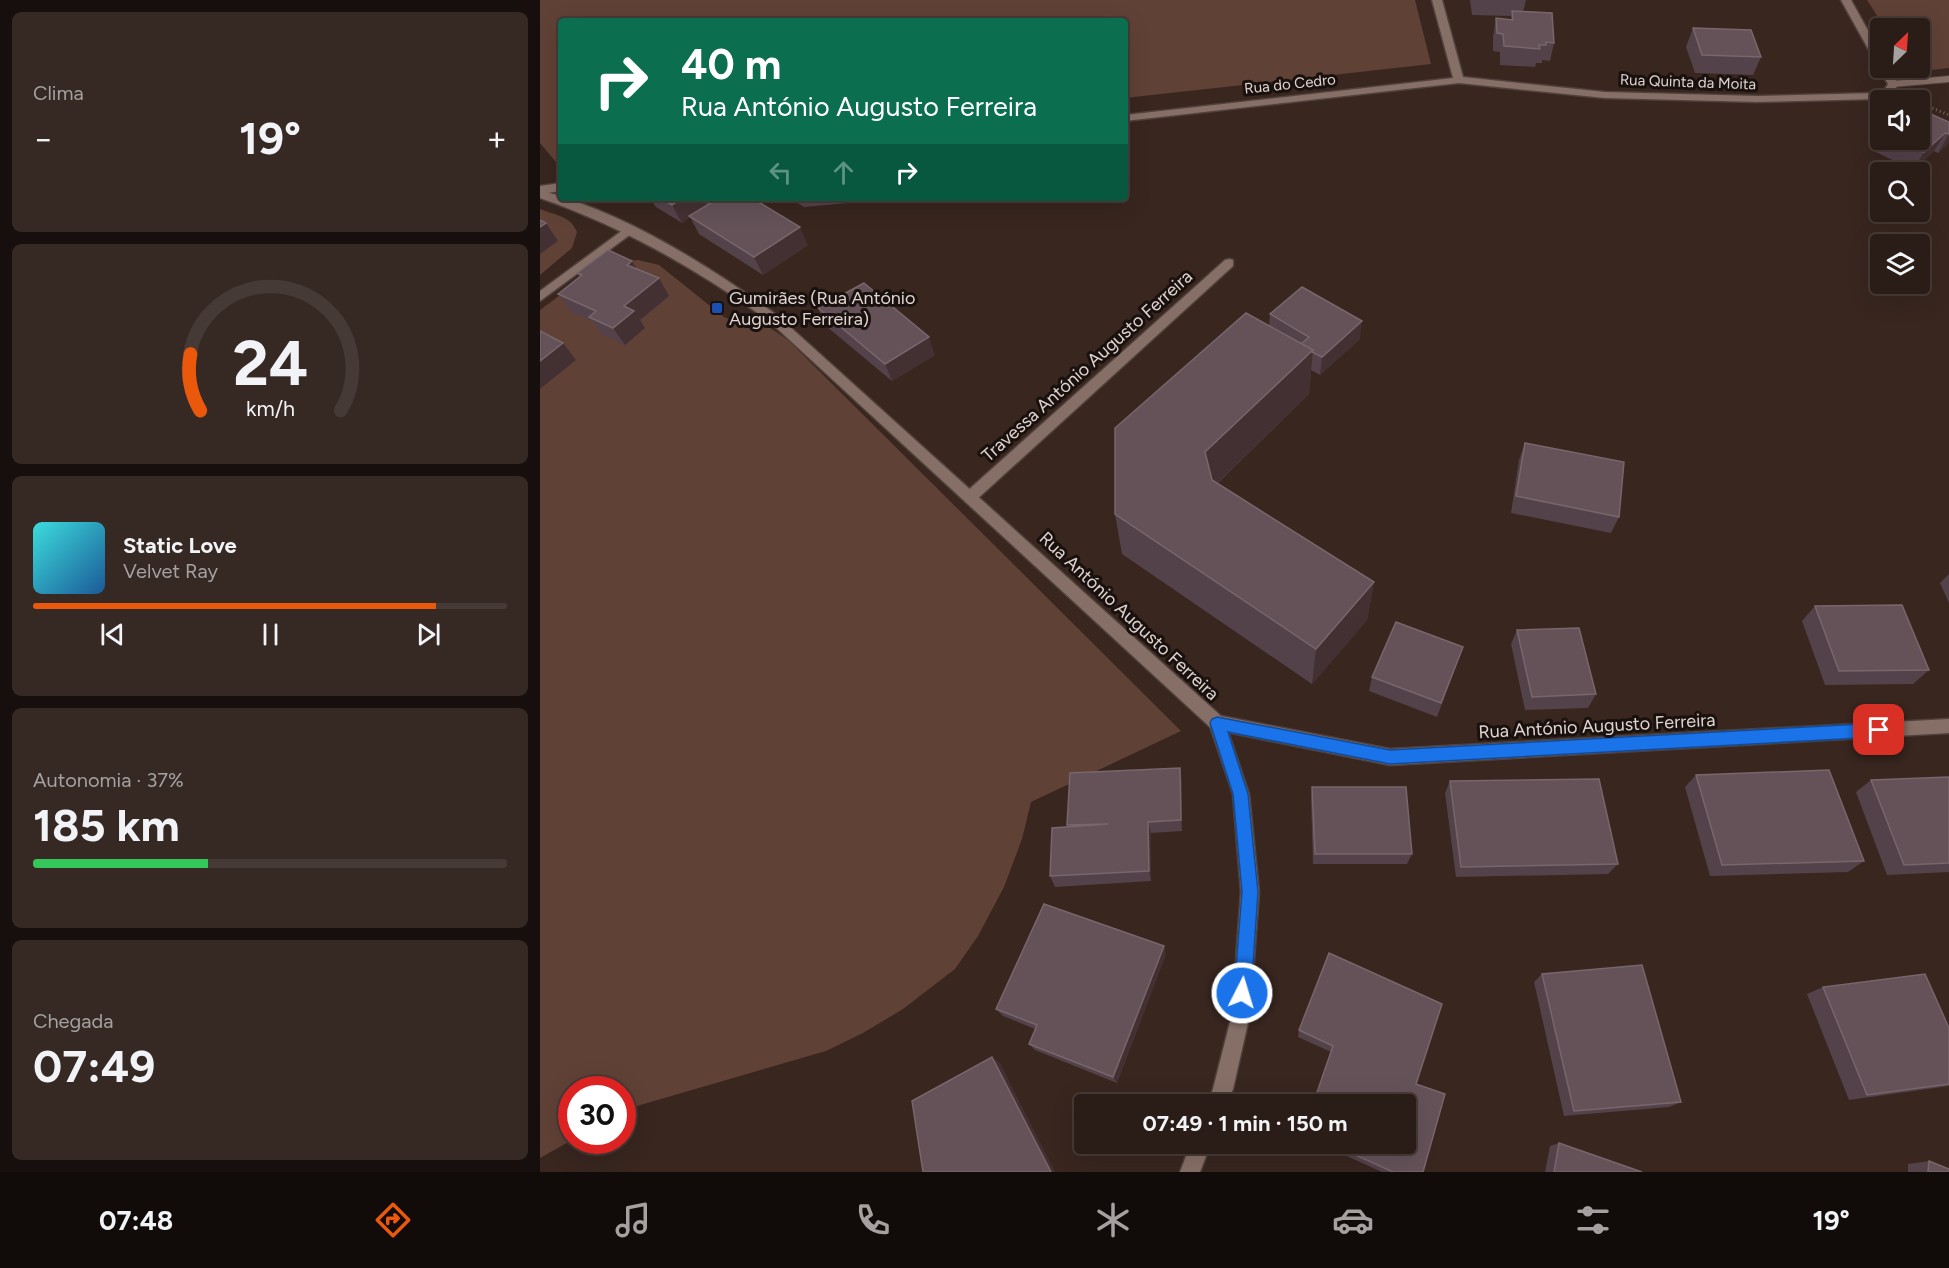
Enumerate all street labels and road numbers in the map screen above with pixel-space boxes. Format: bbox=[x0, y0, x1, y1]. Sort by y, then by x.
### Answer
street label: Rua do Cedro bbox=[1243, 70, 1337, 98]
street label: Rua Quinta da Moita bbox=[1620, 71, 1756, 93]
street label: Travessa António Augusto Ferreira bbox=[977, 266, 1197, 466]
street label: Rua António Augusto Ferreira bbox=[1035, 527, 1223, 705]
street label: Rua António Augusto Ferreira bbox=[1478, 709, 1716, 743]

